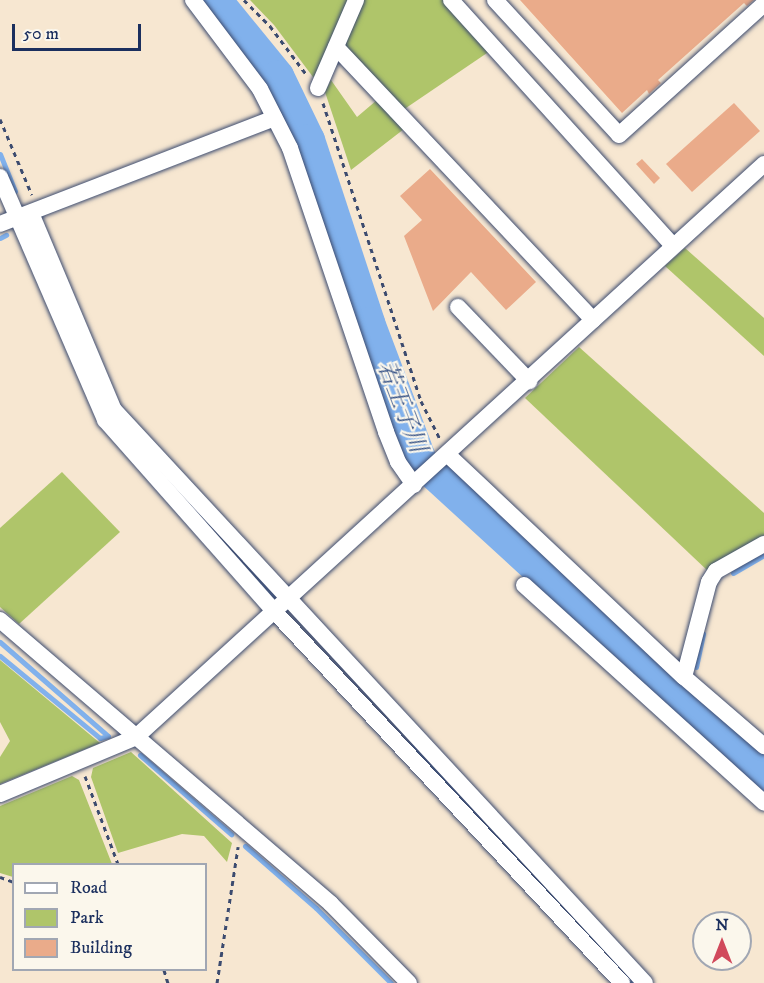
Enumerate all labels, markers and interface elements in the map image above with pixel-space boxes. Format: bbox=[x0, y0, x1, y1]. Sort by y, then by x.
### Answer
scale bar bbox=[15, 12, 144, 50]
text: 50 m bbox=[23, 23, 59, 45]
water label: 若王子川 bbox=[370, 357, 432, 457]
legend bbox=[12, 863, 207, 971]
text: Road bbox=[70, 877, 107, 899]
text: Park bbox=[70, 907, 104, 929]
north arrow bbox=[692, 911, 752, 971]
text: N bbox=[715, 915, 729, 935]
text: Building bbox=[70, 937, 132, 959]

